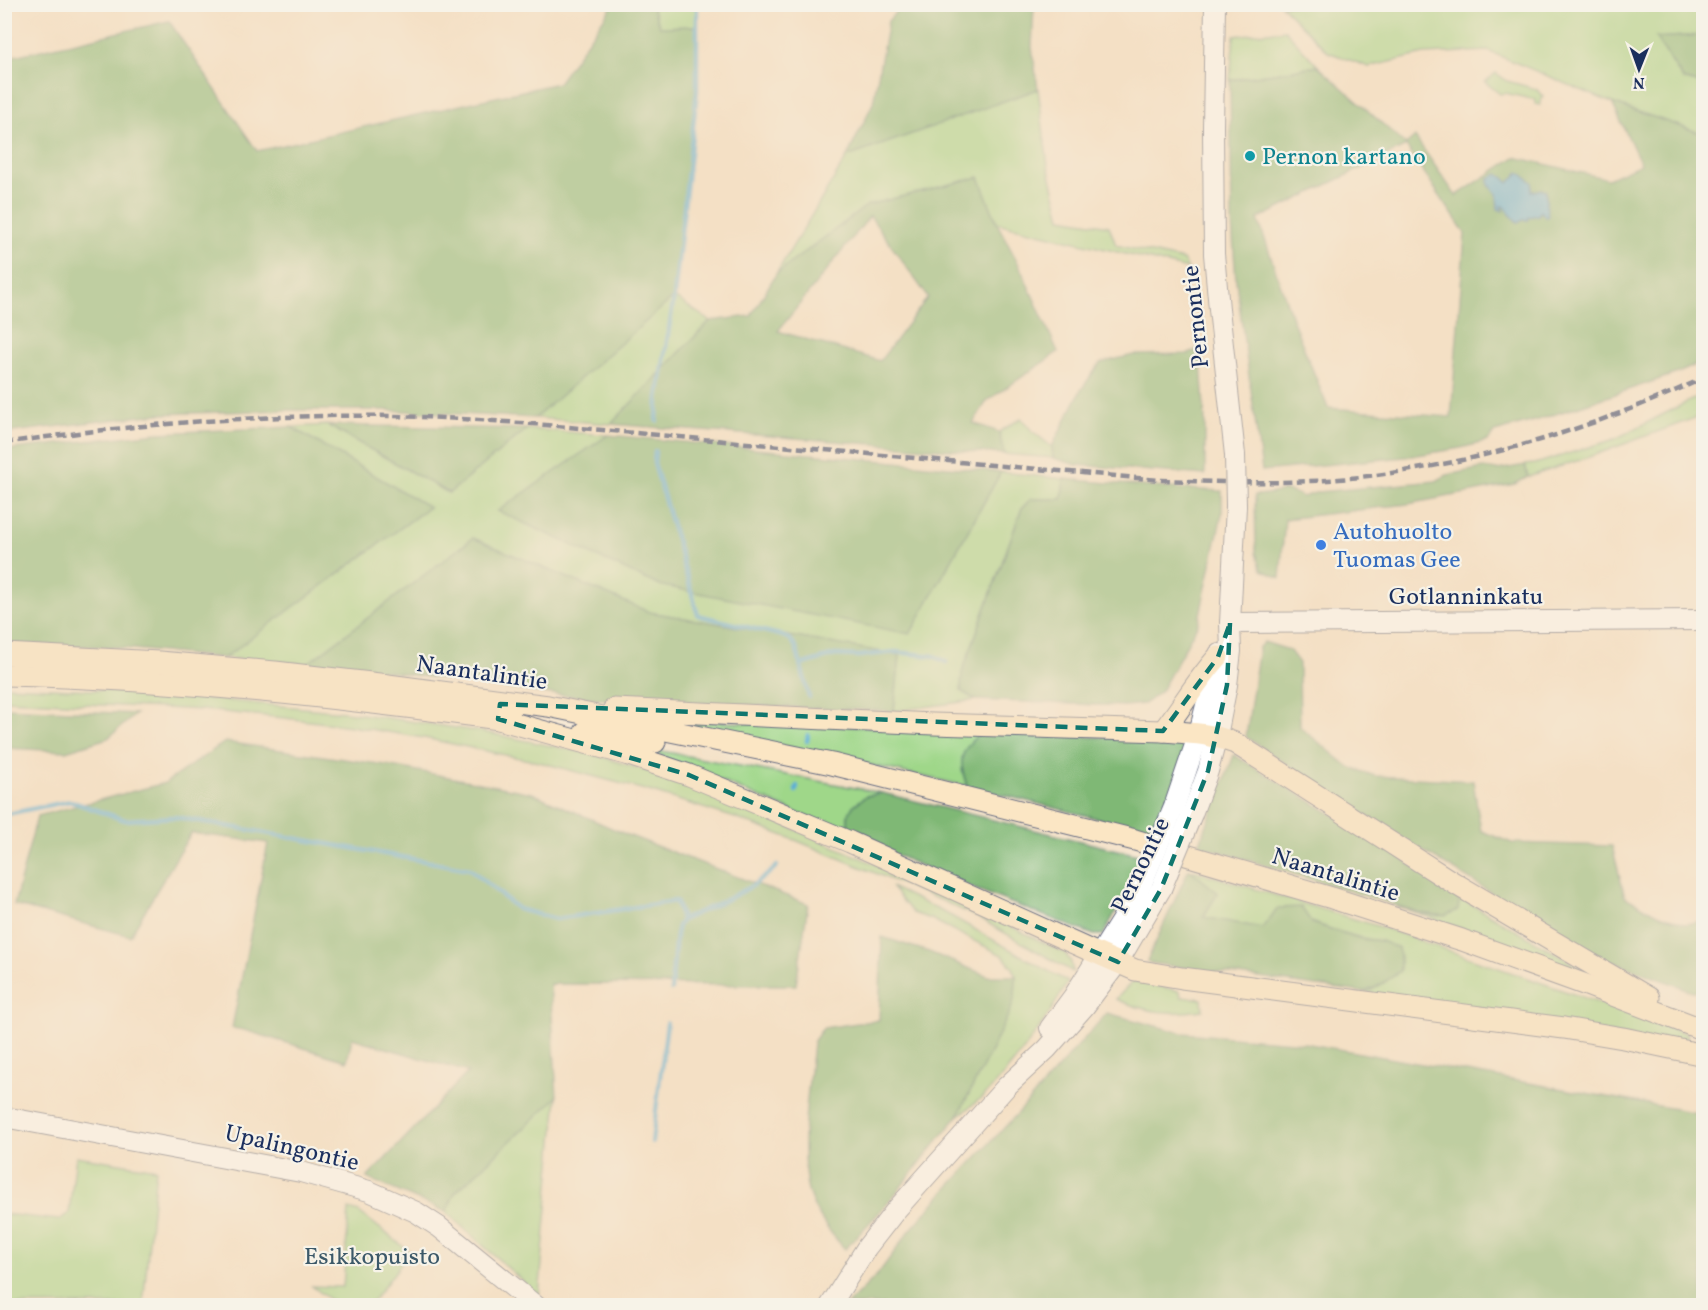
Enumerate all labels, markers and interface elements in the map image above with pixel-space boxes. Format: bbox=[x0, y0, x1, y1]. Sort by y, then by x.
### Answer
north arrow bbox=[1609, 39, 1669, 99]
text: N bbox=[1632, 71, 1645, 93]
place label: Pernon kartano bbox=[1262, 141, 1426, 175]
marker: Pernon kartano bbox=[1243, 149, 1257, 163]
street label: Pernontie bbox=[1175, 264, 1219, 370]
place label: Autohuolto Tuomas Gee bbox=[1333, 516, 1461, 578]
marker: Autohuolto Tuomas Gee bbox=[1314, 538, 1328, 552]
street label: Gotlanninkatu bbox=[1389, 581, 1543, 615]
street label: Naantalintie bbox=[414, 648, 550, 700]
street label: Pernontie bbox=[1104, 812, 1180, 920]
street label: Naantalintie bbox=[1267, 840, 1404, 911]
street label: Upalingontie bbox=[221, 1117, 362, 1181]
park label: Esikkopuisto bbox=[304, 1241, 440, 1275]

